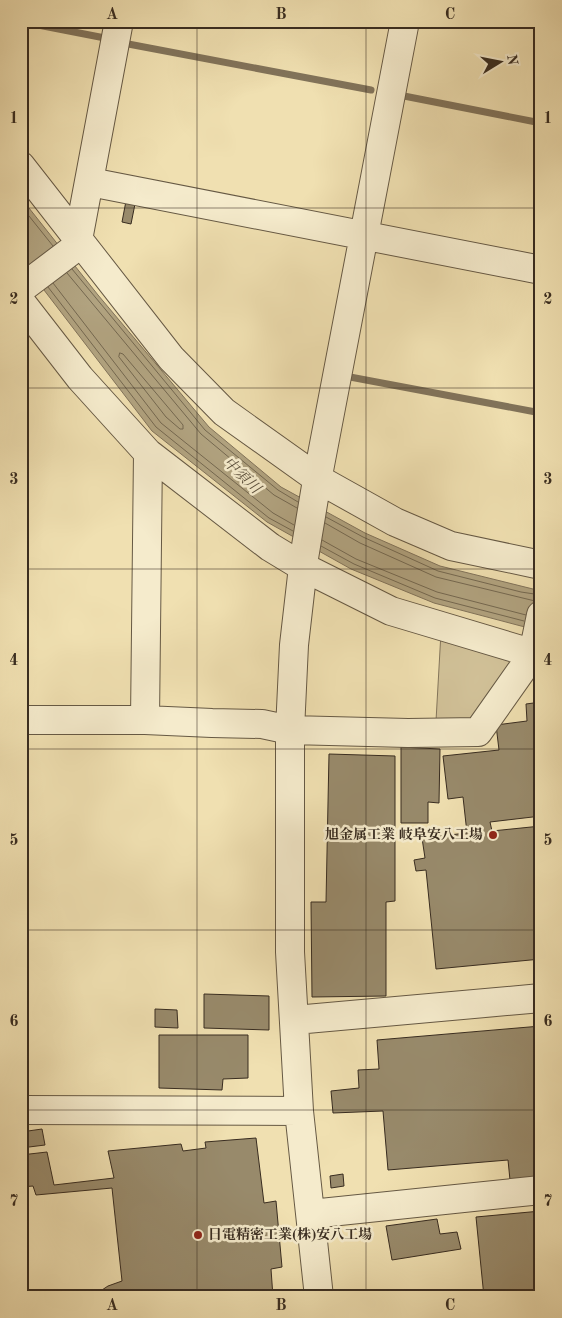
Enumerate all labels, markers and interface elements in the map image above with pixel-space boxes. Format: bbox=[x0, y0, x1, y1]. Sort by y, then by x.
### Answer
text: A bbox=[106, 7, 118, 23]
text: B bbox=[275, 7, 287, 23]
text: C bbox=[445, 7, 455, 23]
north arrow bbox=[474, 38, 524, 88]
text: N bbox=[504, 53, 520, 67]
text: 1 bbox=[9, 111, 19, 127]
text: 1 bbox=[543, 111, 553, 127]
text: 2 bbox=[9, 292, 19, 308]
text: 2 bbox=[543, 292, 553, 308]
water label: 中須川 bbox=[220, 454, 265, 498]
text: 3 bbox=[9, 472, 19, 488]
text: 3 bbox=[543, 472, 553, 488]
text: 4 bbox=[9, 653, 19, 669]
text: 4 bbox=[543, 653, 553, 669]
place label: 旭金属工業 岐阜安八工場 bbox=[325, 827, 483, 842]
marker: 旭金属工業 岐阜安八工場 bbox=[487, 829, 499, 841]
text: 5 bbox=[9, 833, 19, 849]
text: 5 bbox=[543, 833, 553, 849]
text: 6 bbox=[9, 1014, 19, 1030]
text: 6 bbox=[543, 1014, 553, 1030]
text: 7 bbox=[9, 1194, 19, 1210]
text: 7 bbox=[543, 1194, 553, 1210]
place label: 日電精密工業(株)安八工場 bbox=[208, 1227, 372, 1242]
marker: 日電精密工業(株)安八工場 bbox=[192, 1229, 204, 1241]
text: A bbox=[106, 1298, 118, 1314]
text: B bbox=[275, 1298, 287, 1314]
text: C bbox=[445, 1298, 455, 1314]

